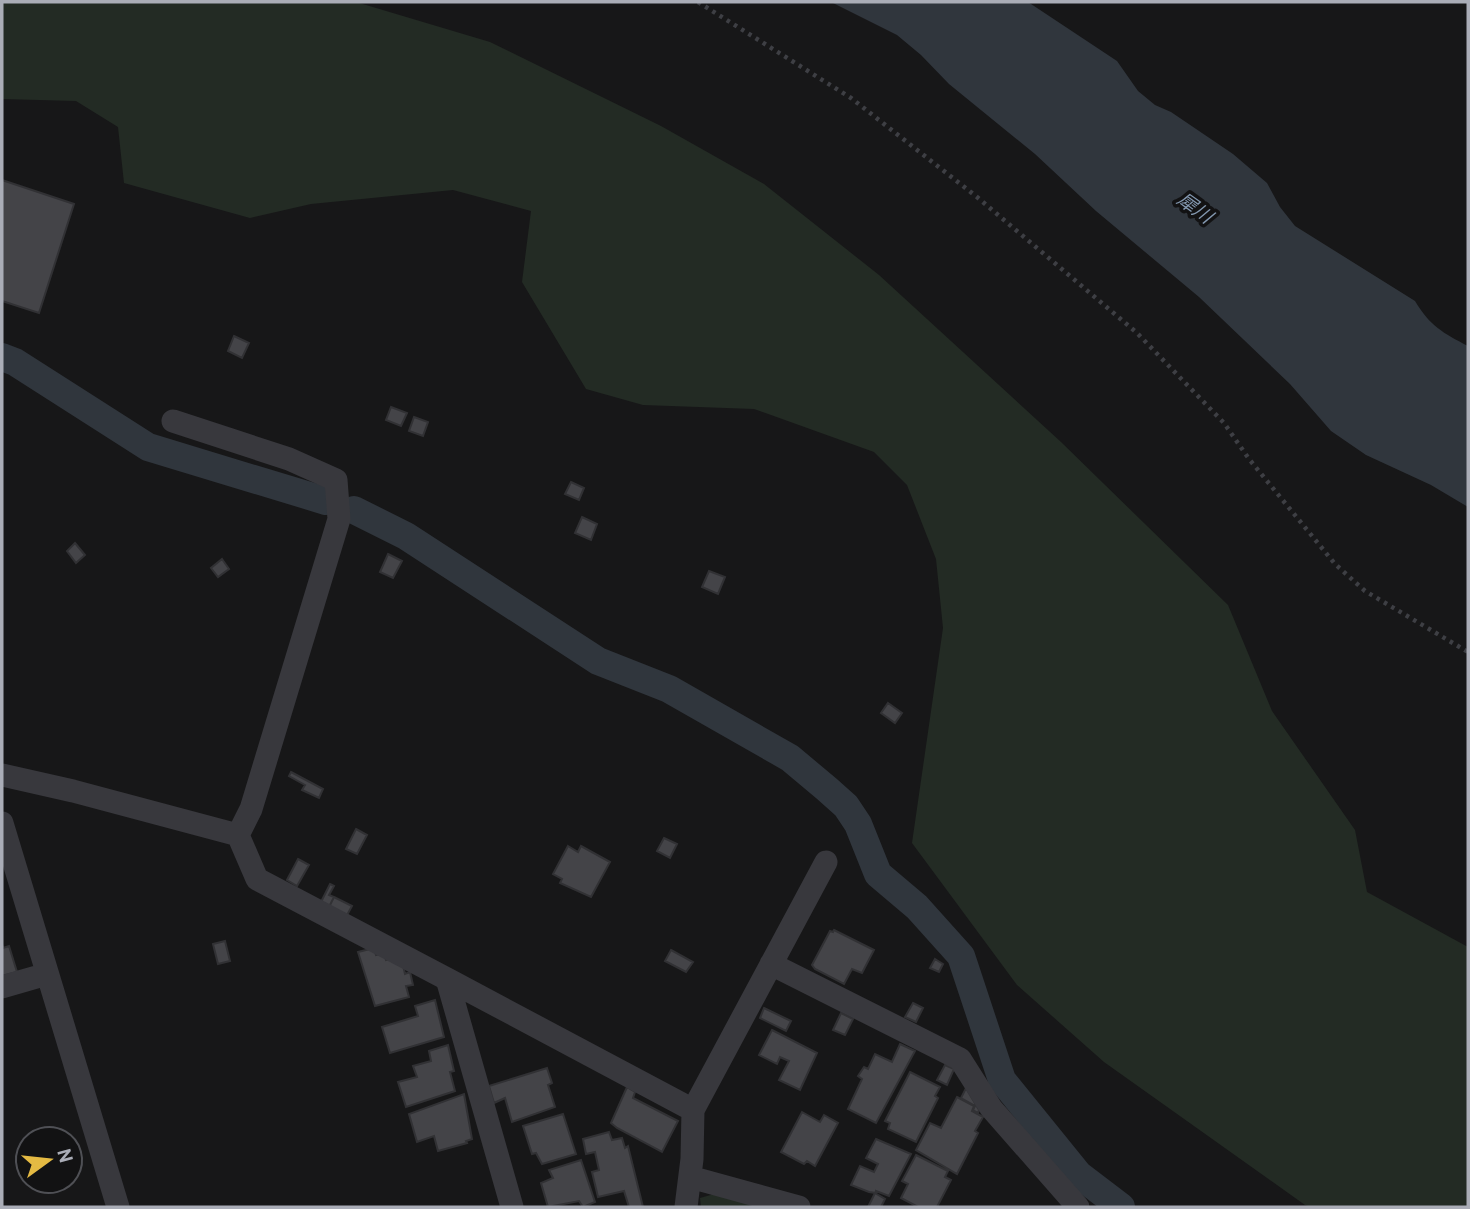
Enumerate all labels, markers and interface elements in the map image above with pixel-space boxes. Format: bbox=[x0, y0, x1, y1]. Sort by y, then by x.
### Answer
water label: 犀川 bbox=[1172, 188, 1218, 231]
north arrow bbox=[14, 1125, 84, 1195]
text: N bbox=[50, 1146, 77, 1166]

